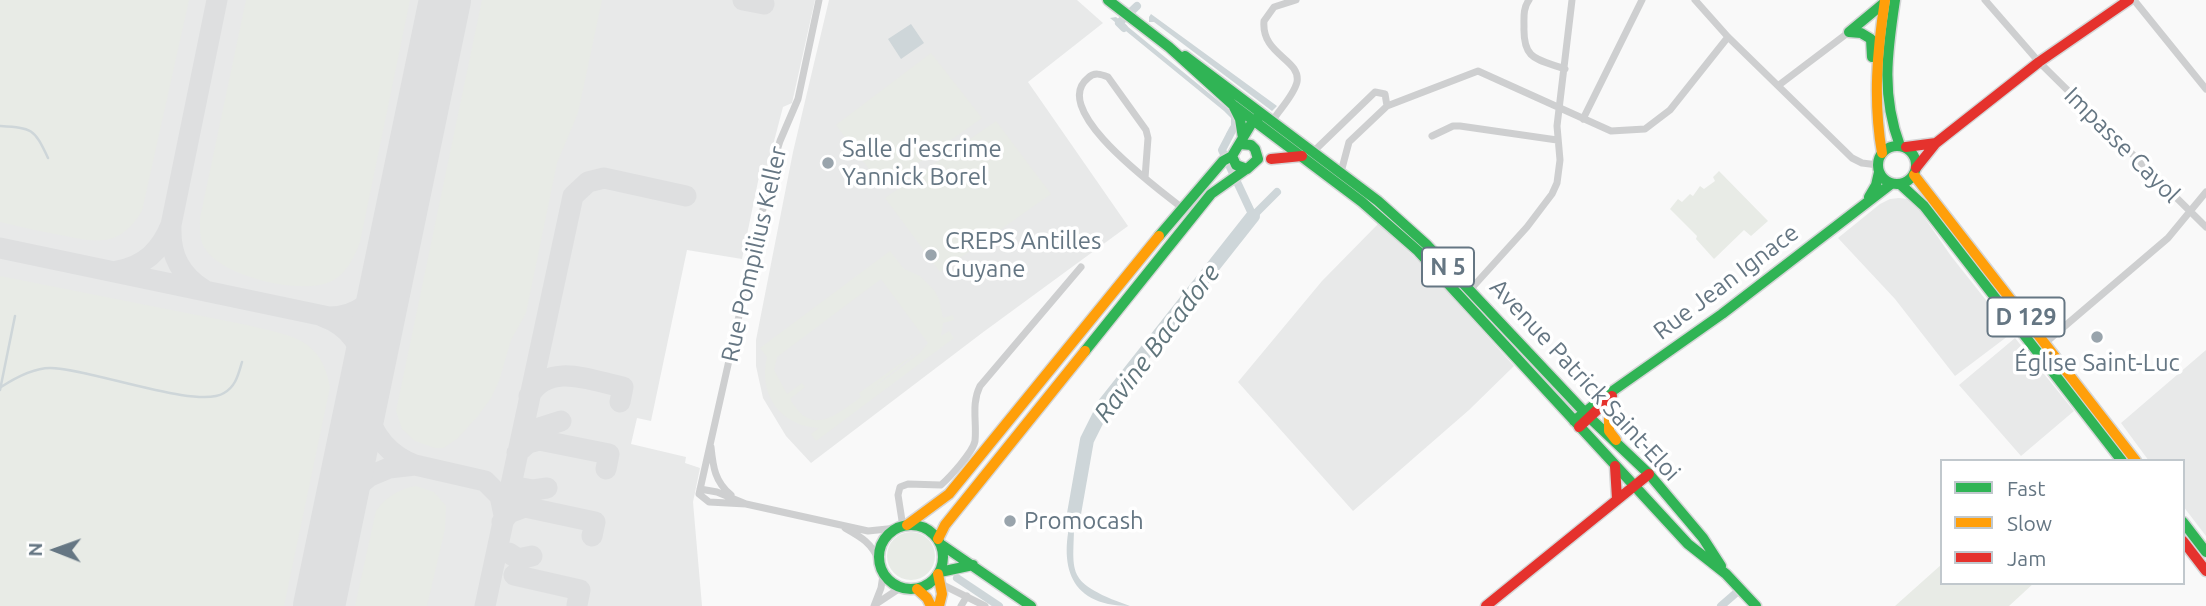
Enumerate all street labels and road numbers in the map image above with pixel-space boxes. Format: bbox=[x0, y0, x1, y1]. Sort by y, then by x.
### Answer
street label: Impasse Cayol bbox=[2058, 81, 2186, 209]
street label: Rue Pompilius Keller bbox=[715, 143, 793, 365]
street label: Rue Jean Ignace bbox=[1648, 218, 1804, 346]
road number: N 5 bbox=[1422, 248, 1474, 286]
street label: Avenue Patrick Saint-Eloi bbox=[1484, 273, 1686, 487]
road number: D 129 bbox=[1988, 298, 2064, 336]

